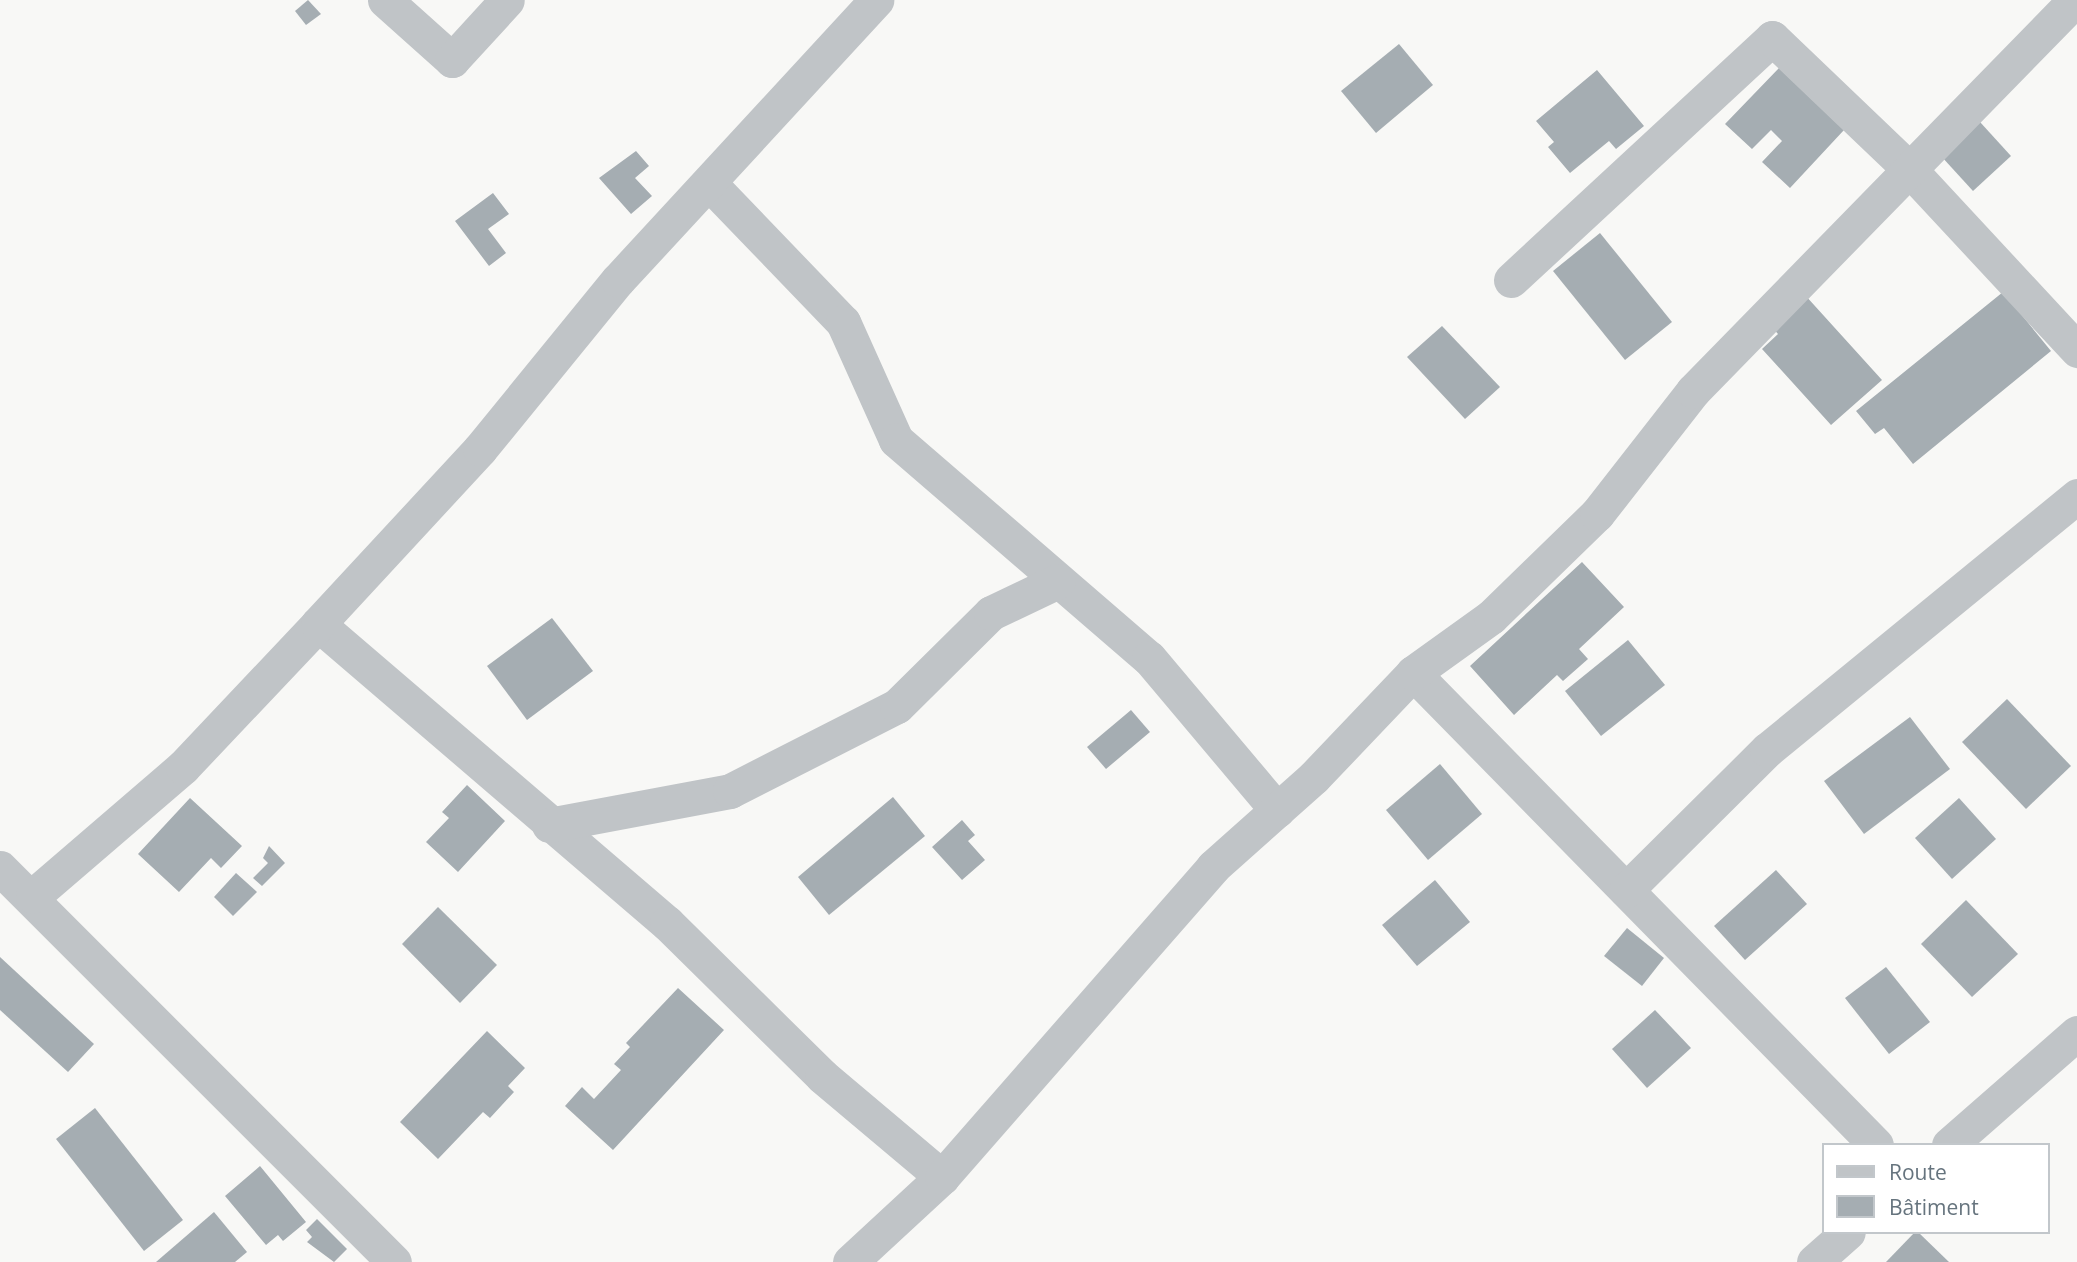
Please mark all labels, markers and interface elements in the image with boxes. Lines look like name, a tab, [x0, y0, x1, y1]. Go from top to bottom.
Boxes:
legend	[1822, 1143, 2049, 1234]
text: Route	[1889, 1158, 1947, 1186]
text: Bâtiment	[1889, 1193, 1979, 1221]

